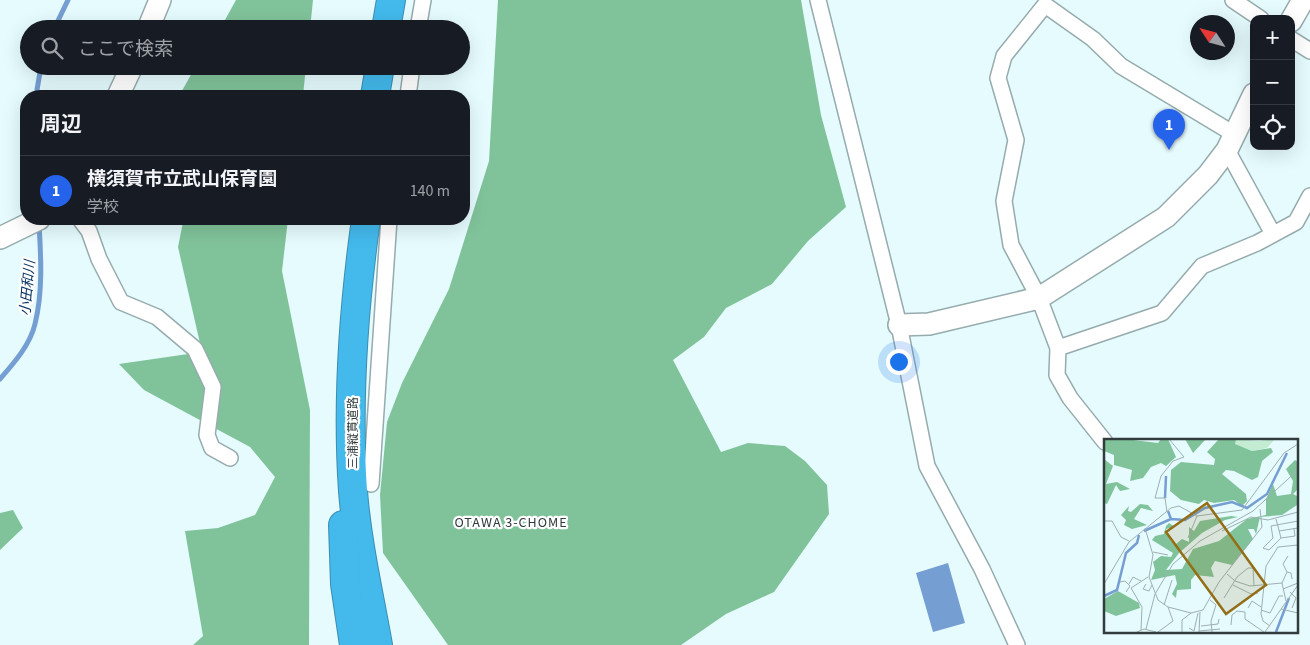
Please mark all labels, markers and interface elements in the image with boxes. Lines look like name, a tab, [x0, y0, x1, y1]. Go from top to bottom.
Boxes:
north arrow	[1190, 15, 1235, 60]
map controls	[1250, 15, 1295, 150]
button: +	[1250, 15, 1295, 60]
search box	[20, 20, 470, 75]
icon: search	[38, 34, 66, 62]
text: ここで検索	[78, 36, 173, 63]
button: −	[1250, 60, 1295, 105]
button: locate	[1250, 105, 1295, 150]
text: 周辺	[40, 109, 82, 139]
pin: 1	[1153, 109, 1185, 150]
text: 横須賀市立武山保育園	[87, 166, 277, 193]
text: 1	[52, 180, 60, 202]
text: 140 m	[410, 180, 450, 202]
text: 学校	[87, 196, 119, 218]
water label: 小田和川	[16, 257, 41, 317]
your location	[886, 349, 912, 375]
street label: 三浦縦貫道路	[345, 397, 362, 469]
inset map	[1104, 439, 1298, 632]
district label: OTAWA 3-CHOME	[454, 513, 568, 533]

